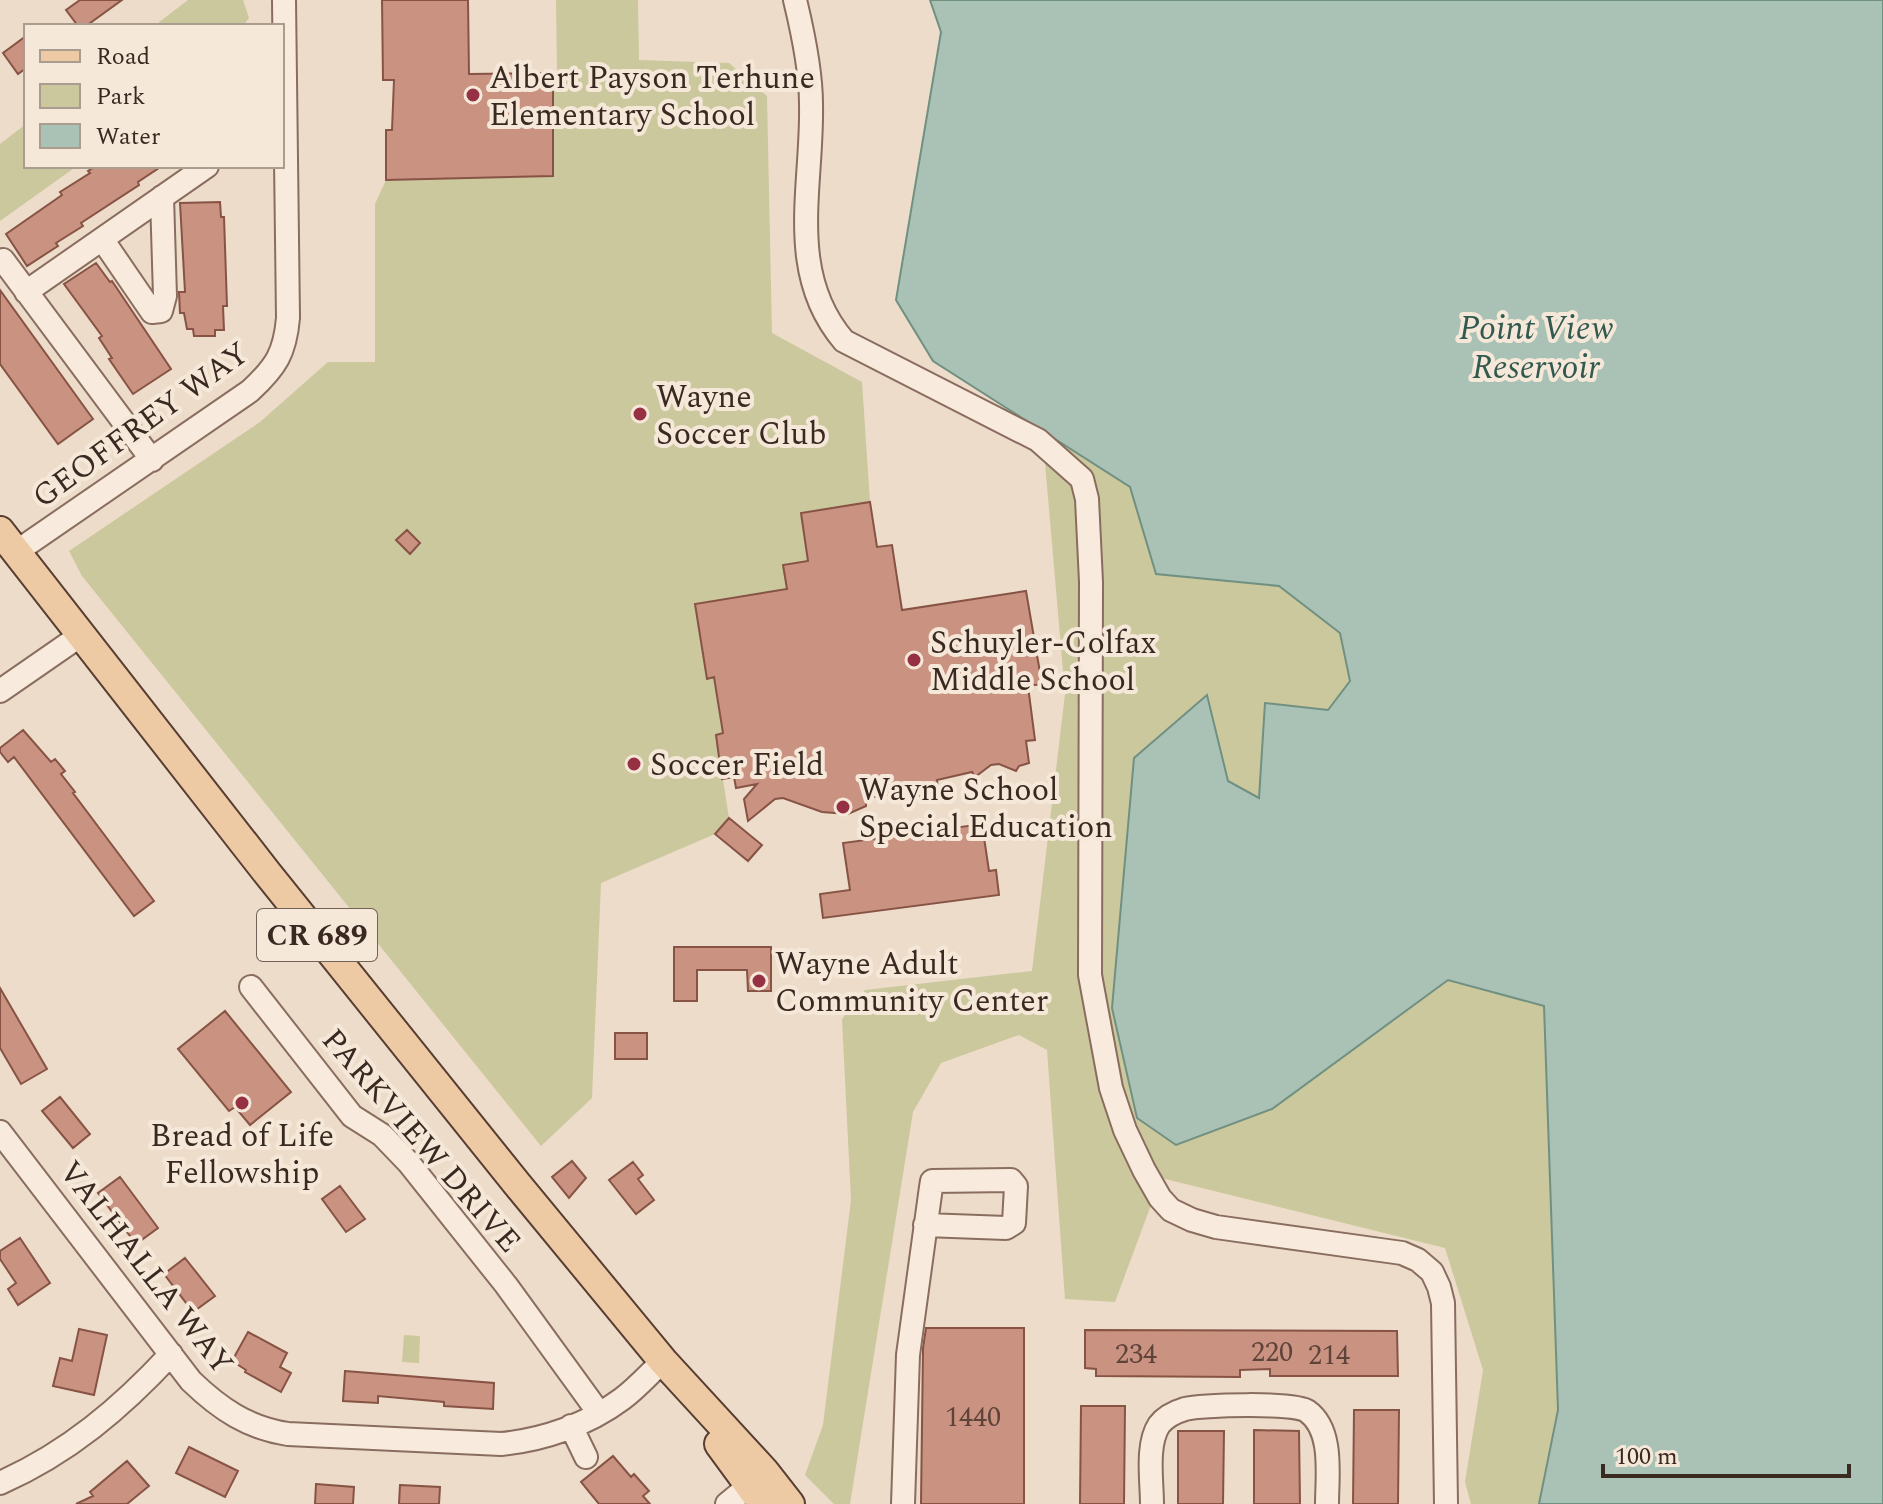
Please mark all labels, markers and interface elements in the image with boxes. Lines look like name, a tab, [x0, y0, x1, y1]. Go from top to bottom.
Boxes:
legend	[24, 24, 284, 168]
text: Road	[96, 39, 150, 75]
place label: Albert Payson Terhune Elementary School	[489, 54, 815, 140]
text: Park	[96, 79, 146, 115]
marker: Albert Payson Terhune Elementary School	[464, 86, 482, 104]
text: Water	[96, 119, 160, 155]
water label: Point View Reservoir	[1459, 303, 1614, 394]
street label: GEOFFREY WAY	[22, 330, 260, 521]
place label: Wayne Soccer Club	[656, 373, 826, 459]
marker: Wayne Soccer Club	[631, 405, 649, 423]
place label: Schuyler-Colfax Middle School	[930, 619, 1157, 705]
marker: Schuyler-Colfax Middle School	[905, 651, 923, 669]
place label: Soccer Field	[650, 741, 824, 790]
marker: Soccer Field	[625, 755, 643, 773]
place label: Wayne School Special Education	[859, 766, 1113, 852]
marker: Wayne School Special Education	[834, 798, 852, 816]
road number: CR 689	[257, 909, 377, 961]
place label: Wayne Adult Community Center	[775, 940, 1049, 1026]
marker: Wayne Adult Community Center	[750, 972, 768, 990]
street label: PARKVIEW DRIVE	[309, 1018, 533, 1264]
marker: Bread of Life Fellowship	[233, 1094, 251, 1112]
place label: Bread of Life Fellowship	[150, 1112, 334, 1198]
street label: VALHALLA WAY	[46, 1150, 245, 1386]
house number: 220	[1251, 1331, 1293, 1374]
house number: 234	[1115, 1333, 1157, 1376]
house number: 214	[1308, 1334, 1350, 1377]
house number: 1440	[945, 1396, 1001, 1439]
scale bar	[1603, 1428, 1849, 1478]
text: 100 m	[1615, 1439, 1678, 1475]

